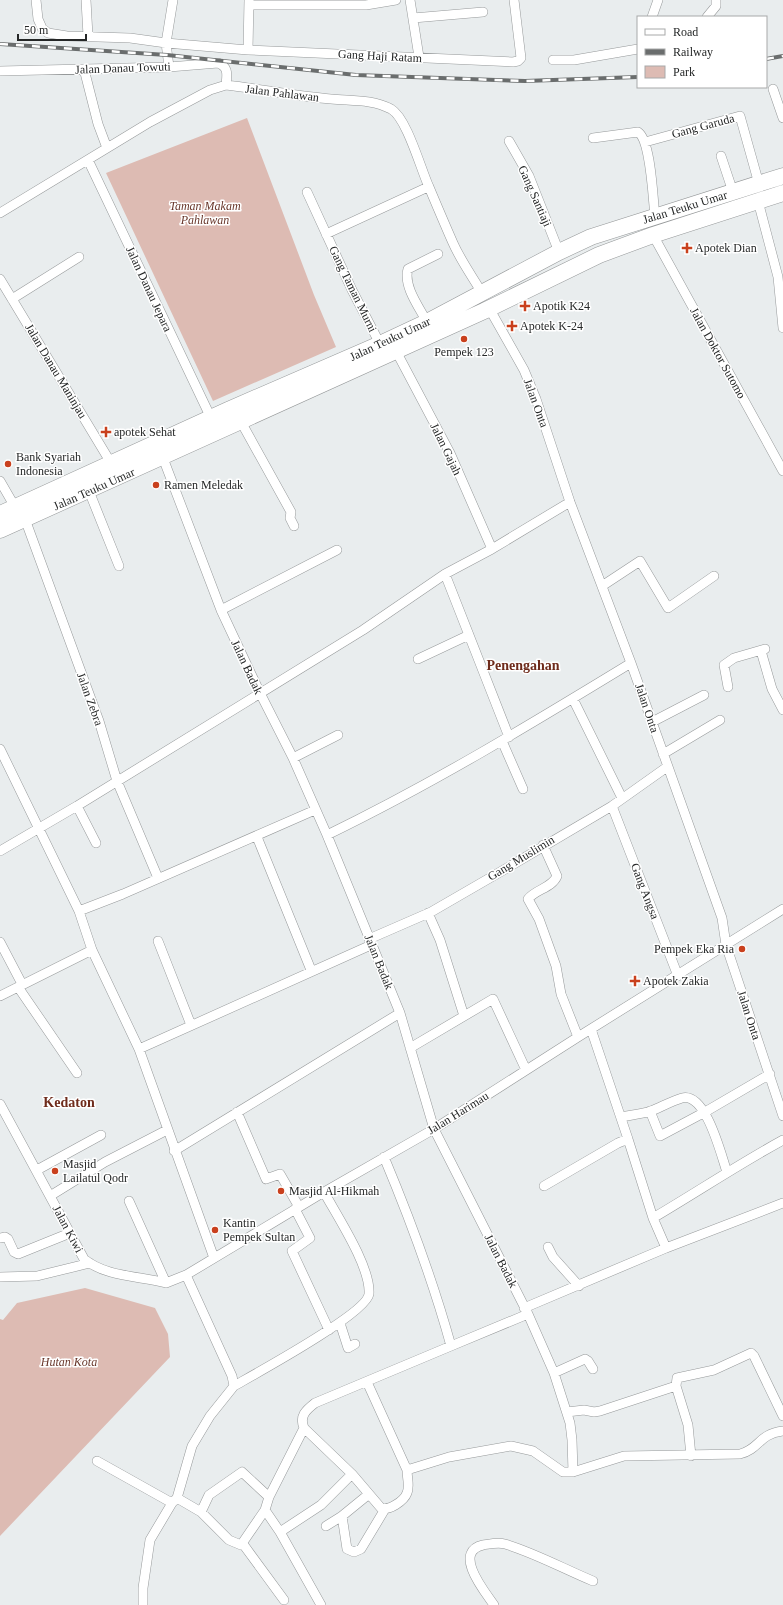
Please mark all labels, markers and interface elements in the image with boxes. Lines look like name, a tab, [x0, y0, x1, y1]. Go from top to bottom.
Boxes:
scale bar	[18, 16, 86, 42]
legend	[637, 16, 767, 88]
text: 50 m	[24, 23, 49, 37]
text: Road	[673, 25, 698, 39]
text: Railway	[673, 45, 713, 59]
street label: Gang Haji Ratam	[338, 47, 423, 65]
street label: Jalan Danau Towuti	[75, 59, 172, 77]
text: Park	[673, 65, 695, 79]
street label: Jalan Pahlawan	[244, 82, 320, 104]
street label: Gang Garuda	[670, 111, 737, 141]
street label: Gang Santiaji	[515, 163, 555, 229]
street label: Jalan Teuku Umar	[641, 188, 729, 226]
park label: Taman Makam Pahlawan	[169, 199, 241, 227]
place label: Apotek Dian	[695, 241, 757, 255]
marker: Apotek Dian	[682, 243, 692, 253]
street label: Jalan Danau Jepara	[123, 244, 175, 335]
street label: Gang Taman Murni	[326, 244, 380, 335]
place label: Apotik K24	[533, 299, 590, 313]
marker: Apotik K24	[520, 301, 530, 311]
street label: Jalan Doktor Sutomo	[687, 305, 749, 401]
street label: Jalan Teuku Umar	[347, 314, 433, 364]
place label: Apotek K-24	[520, 319, 583, 333]
street label: Jalan Danau Maninjau	[22, 321, 90, 421]
marker: Apotek K-24	[507, 321, 517, 331]
marker: Pempek 123	[459, 334, 469, 344]
place label: Pempek 123	[434, 345, 494, 359]
street label: Jalan Onta	[521, 377, 552, 430]
street label: Jalan Gajah	[427, 421, 465, 477]
place label: apotek Sehat	[114, 425, 176, 439]
marker: apotek Sehat	[101, 427, 111, 437]
place label: Bank Syariah Indonesia	[16, 450, 81, 478]
marker: Bank Syariah Indonesia	[3, 459, 13, 469]
street label: Jalan Teuku Umar	[51, 465, 137, 513]
place label: Ramen Meledak	[164, 478, 243, 492]
marker: Ramen Meledak	[151, 480, 161, 490]
street label: Jalan Badak	[228, 638, 266, 696]
district label: Penengahan	[486, 658, 560, 673]
street label: Jalan Zebra	[74, 670, 106, 728]
street label: Jalan Onta	[632, 682, 662, 735]
street label: Gang Muslimin	[485, 833, 557, 883]
street label: Gang Angsa	[628, 861, 662, 922]
street label: Jalan Badak	[362, 932, 396, 992]
place label: Pempek Eka Ria	[654, 942, 735, 956]
marker: Pempek Eka Ria	[737, 944, 747, 954]
place label: Apotek Zakia	[643, 974, 709, 988]
marker: Apotek Zakia	[630, 976, 640, 986]
street label: Jalan Onta	[734, 989, 764, 1042]
street label: Jalan Harimau	[425, 1089, 491, 1137]
district label: Kedaton	[43, 1095, 95, 1110]
place label: Masjid Lailatul Qodr	[63, 1157, 128, 1185]
marker: Masjid Lailatul Qodr	[50, 1166, 60, 1176]
place label: Masjid Al-Hikmah	[289, 1184, 379, 1198]
marker: Masjid Al-Hikmah	[276, 1186, 286, 1196]
street label: Jalan Kiwi	[50, 1203, 87, 1256]
place label: Kantin Pempek Sultan	[223, 1216, 295, 1244]
marker: Kantin Pempek Sultan	[210, 1225, 220, 1235]
street label: Jalan Badak	[482, 1232, 520, 1290]
park label: Hutan Kota	[40, 1355, 97, 1369]

